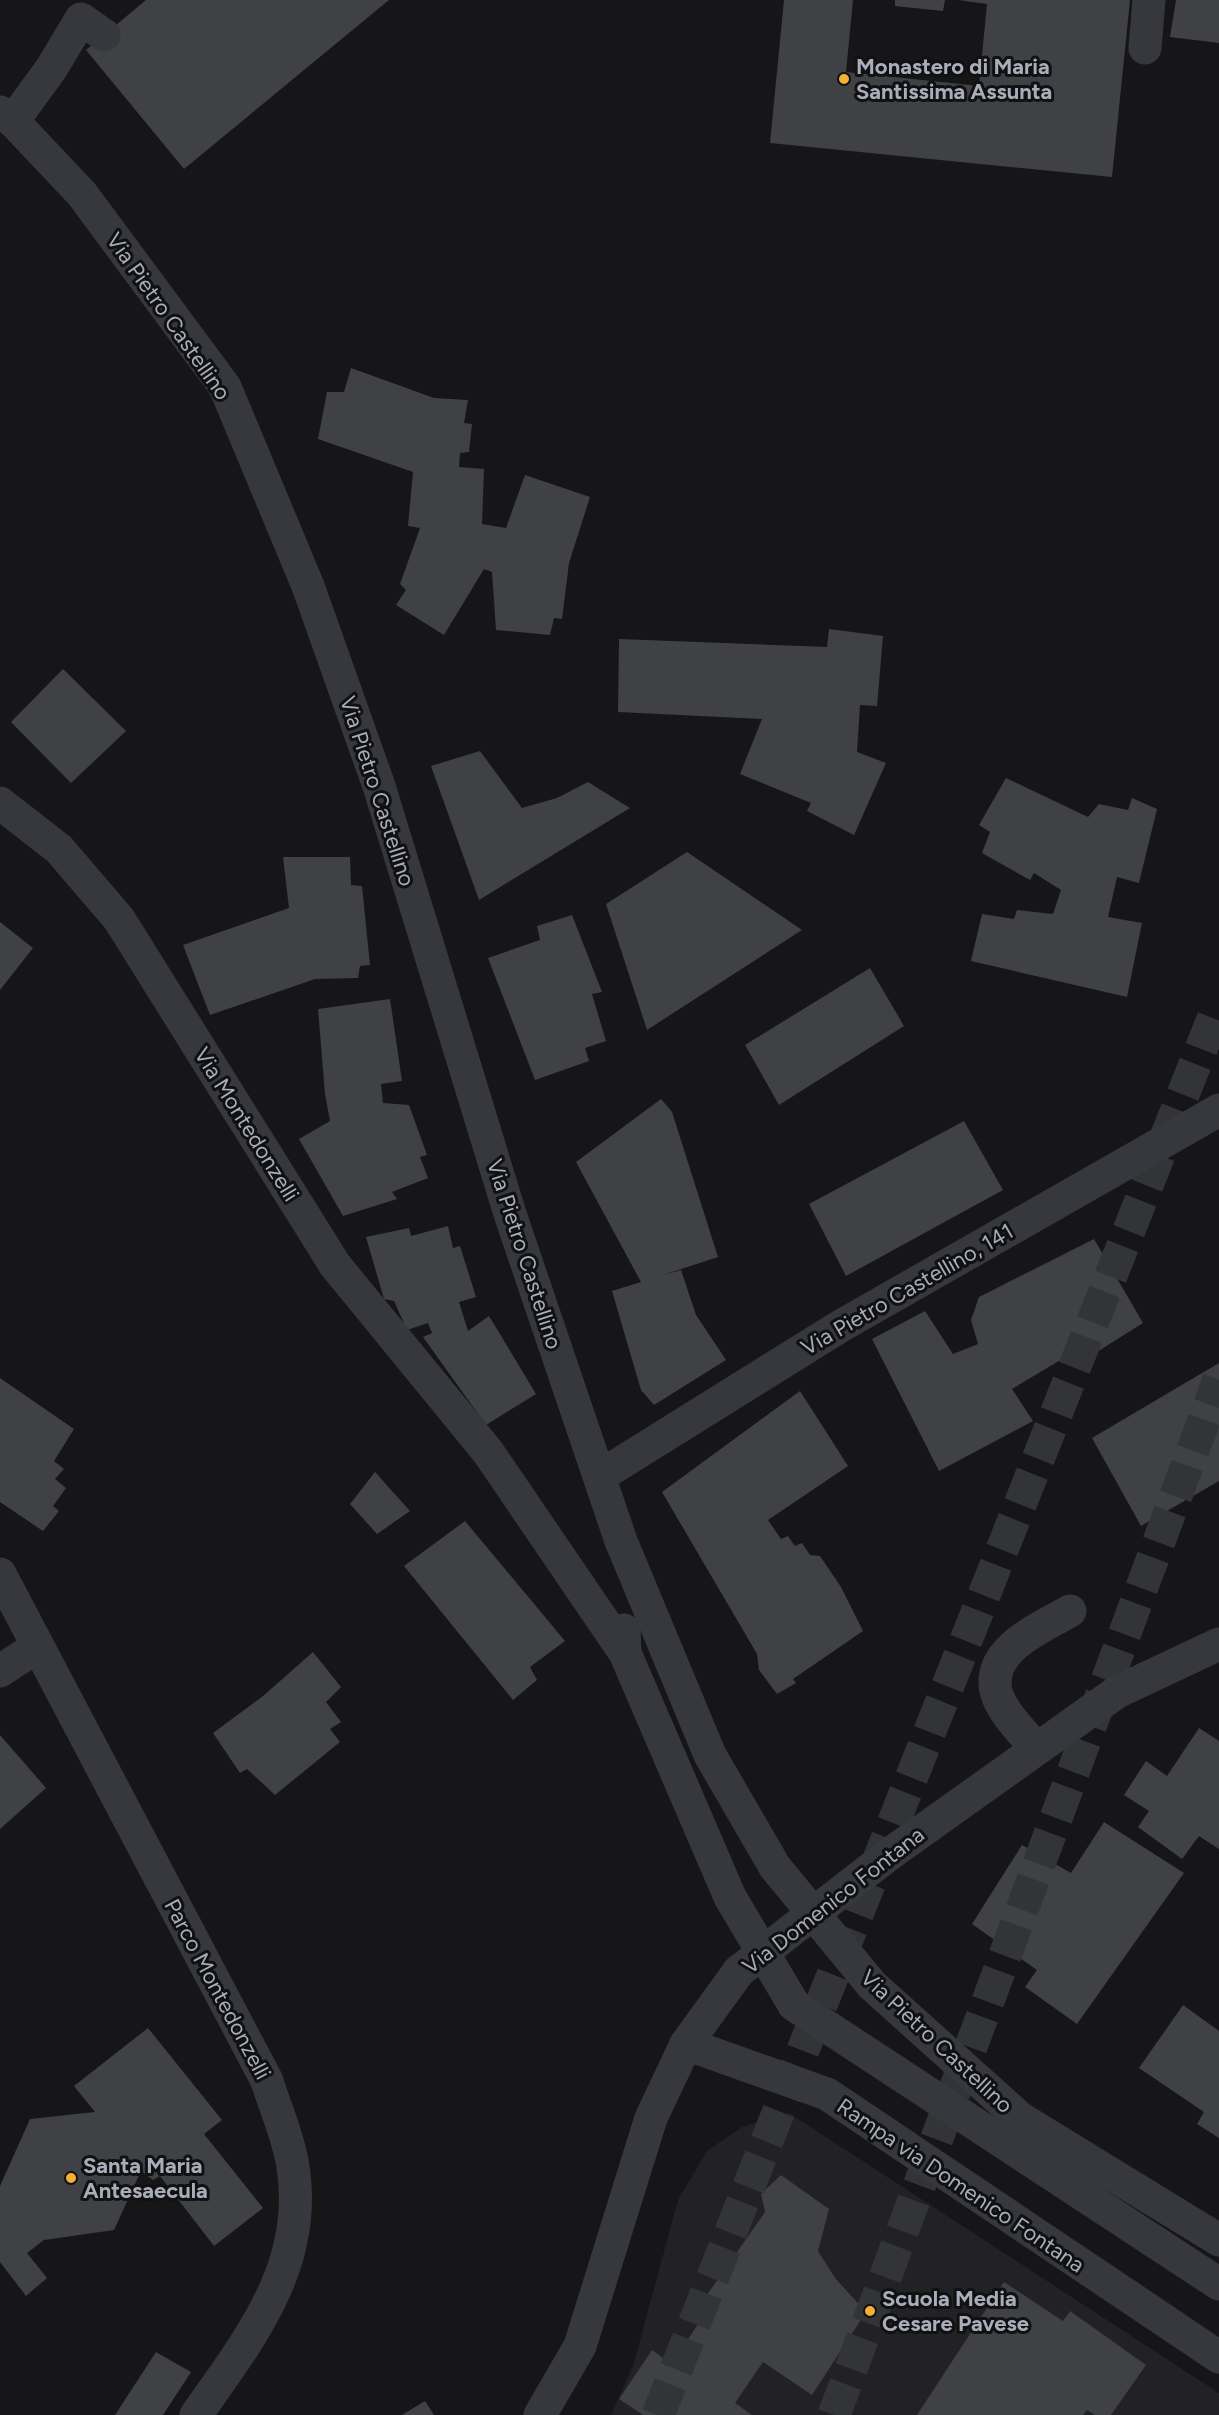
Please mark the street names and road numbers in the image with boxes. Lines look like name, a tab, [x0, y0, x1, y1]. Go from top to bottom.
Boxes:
street label: Via Pietro Castellino	[101, 227, 237, 405]
street label: Via Pietro Castellino	[334, 693, 421, 890]
street label: Via Montedonzelli	[188, 1042, 305, 1206]
street label: Via Pietro Castellino	[481, 1156, 568, 1353]
street label: Via Pietro Castellino, 141	[796, 1218, 1018, 1361]
street label: Via Domenico Fontana	[737, 1821, 929, 1980]
street label: Parco Montedonzelli	[159, 1894, 277, 2084]
street label: Via Pietro Castellino	[855, 1964, 1018, 2119]
street label: Rampa via Domenico Fontana	[832, 2092, 1090, 2278]

